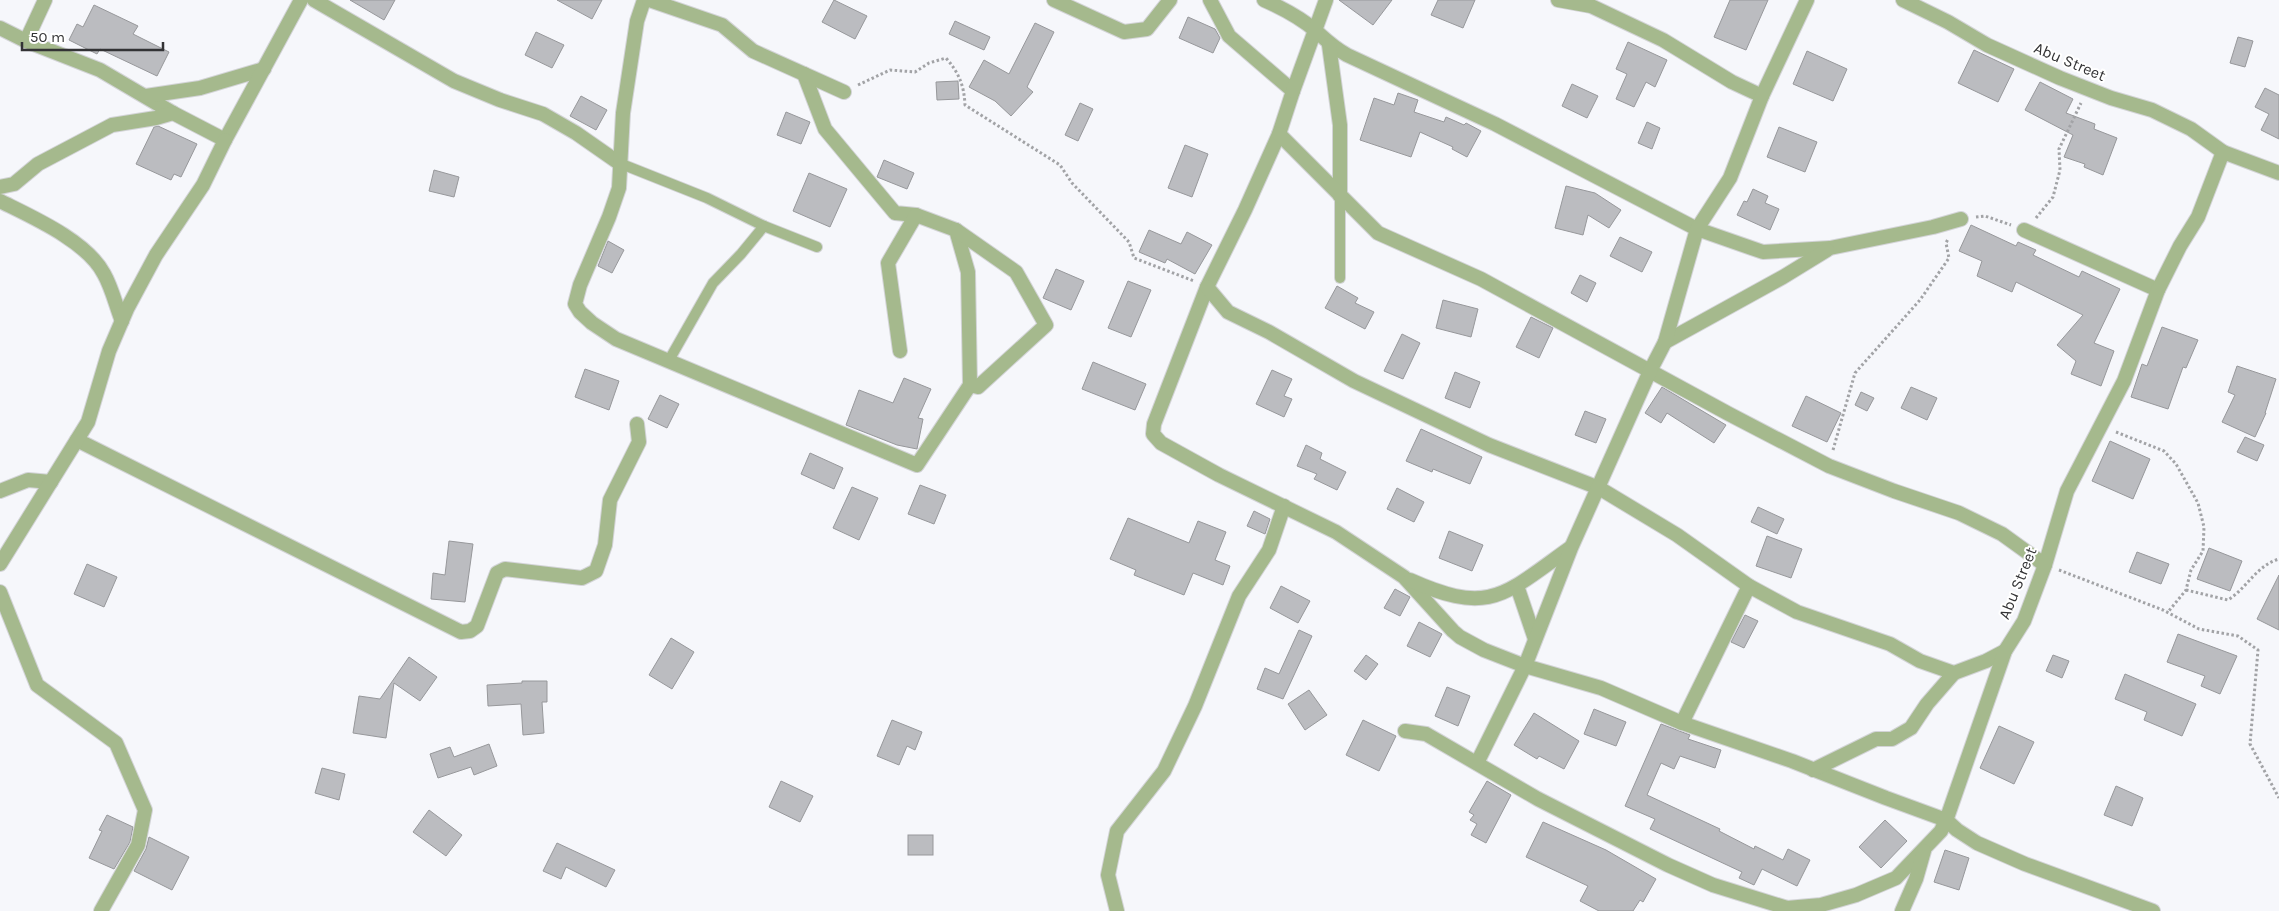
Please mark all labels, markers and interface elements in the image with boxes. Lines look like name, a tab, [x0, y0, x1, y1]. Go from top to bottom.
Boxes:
scale bar	[22, 20, 164, 52]
text: 50 m	[30, 28, 65, 46]
street label: Abu Street	[2031, 38, 2109, 85]
street label: Abu Street	[1994, 544, 2041, 622]

